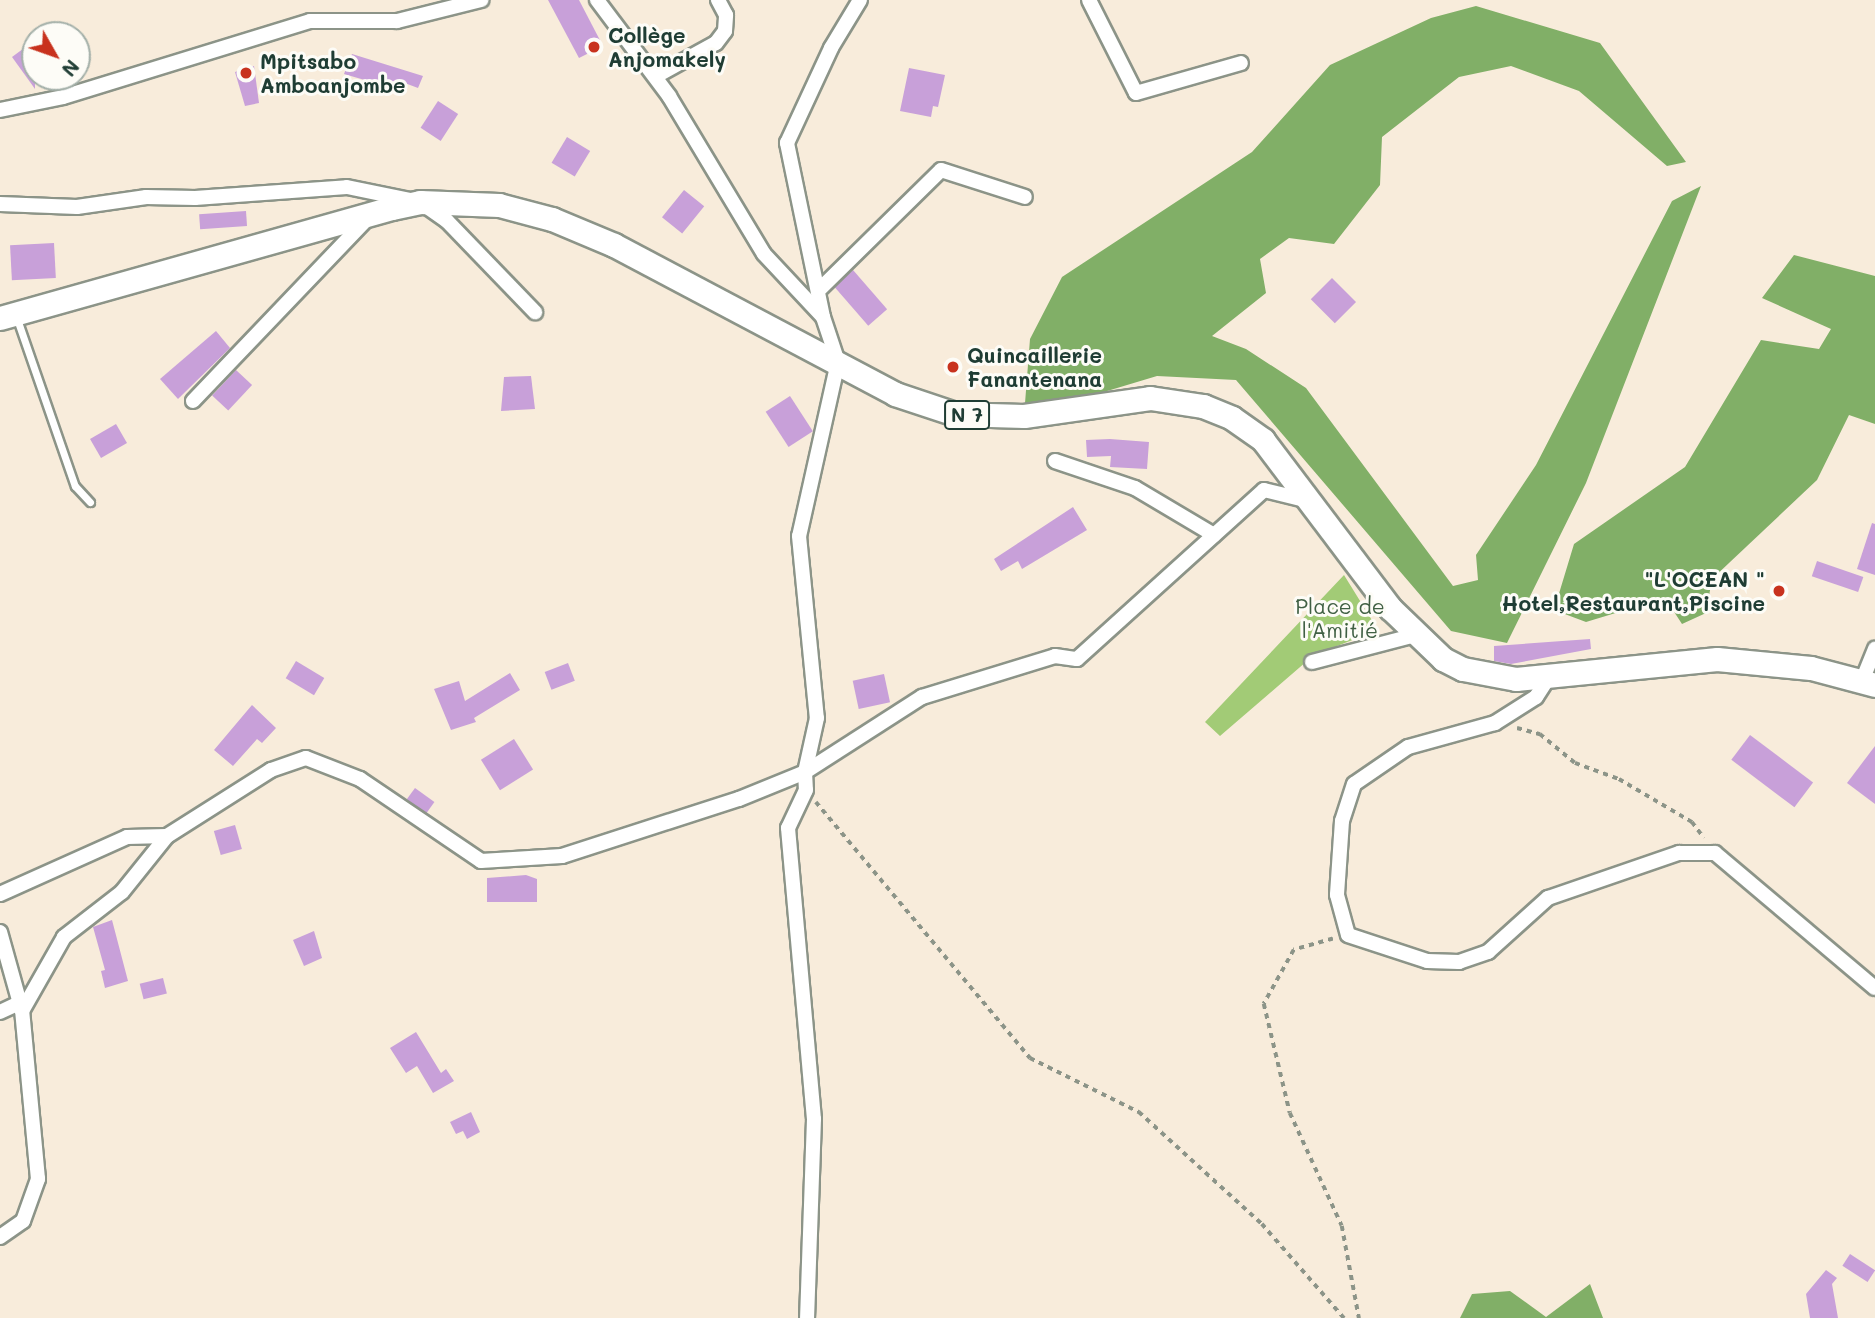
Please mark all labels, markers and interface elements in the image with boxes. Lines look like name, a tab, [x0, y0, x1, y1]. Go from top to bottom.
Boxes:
north arrow	[21, 21, 91, 91]
place label: Collège Anjomakely	[608, 22, 726, 72]
marker: Collège Anjomakely	[586, 39, 602, 55]
place label: Mpitsabo Amboanjombe	[260, 48, 406, 98]
text: N	[57, 55, 85, 82]
marker: Mpitsabo Amboanjombe	[238, 65, 254, 81]
place label: Quincaillerie Fanantenana	[967, 342, 1102, 392]
marker: Quincaillerie Fanantenana	[945, 359, 961, 375]
road number: N 7	[942, 400, 992, 430]
place label: "L'OCEAN " Hotel,Restaurant,Piscine	[1502, 566, 1765, 616]
marker: "L'OCEAN " Hotel,Restaurant,Piscine	[1771, 583, 1787, 599]
park label: Place de l'Amitié	[1295, 593, 1385, 643]

